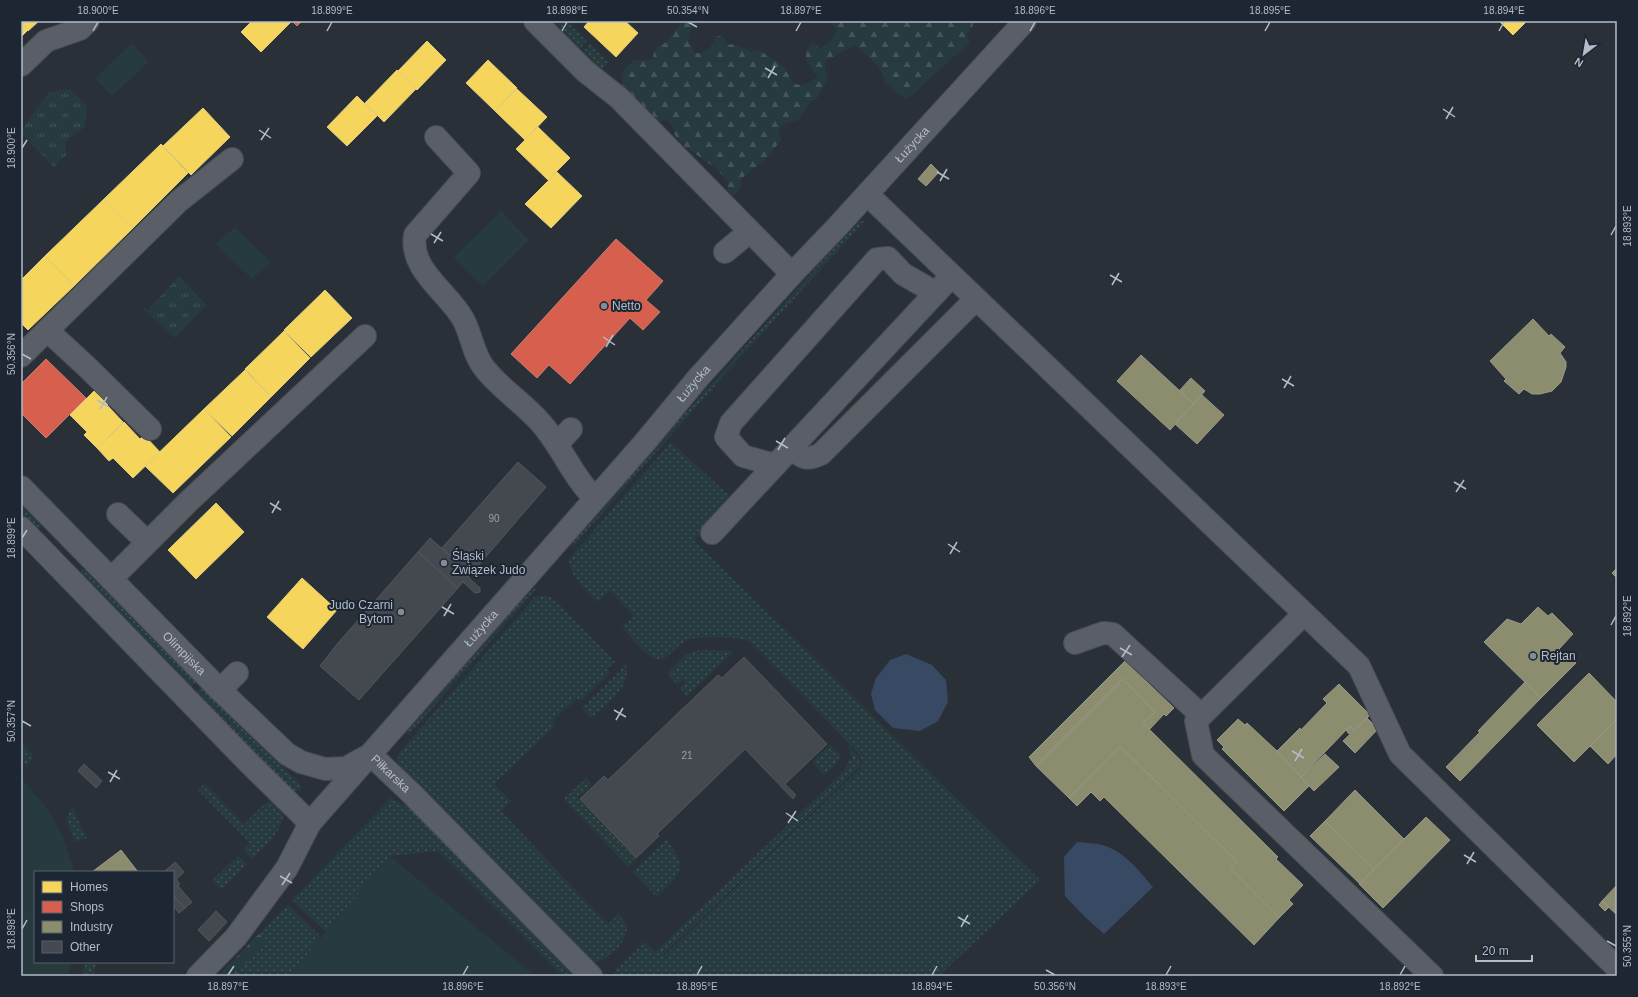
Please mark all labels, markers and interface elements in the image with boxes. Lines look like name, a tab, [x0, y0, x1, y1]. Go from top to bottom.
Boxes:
text: 18.900°E	[77, 5, 119, 16]
text: 18.899°E	[311, 5, 353, 16]
text: 18.898°E	[546, 5, 588, 16]
text: 50.354°N	[667, 5, 709, 16]
text: 18.897°E	[780, 5, 822, 16]
text: 18.896°E	[1014, 5, 1056, 16]
text: 18.895°E	[1249, 5, 1291, 16]
text: 18.894°E	[1483, 5, 1525, 16]
north arrow	[1564, 34, 1604, 74]
text: N	[1572, 55, 1585, 70]
street label: Łużycka	[892, 123, 932, 166]
text: 18.900°E	[6, 127, 17, 169]
text: 18.893°E	[1622, 205, 1633, 247]
place label: Netto	[612, 299, 641, 313]
marker: Netto	[599, 301, 609, 311]
text: 50.356°N	[6, 333, 17, 375]
street label: Łużycka	[674, 362, 713, 405]
house number: 90	[488, 513, 500, 524]
text: 18.899°E	[6, 517, 17, 559]
place label: Śląski Związek Judo	[452, 548, 526, 577]
marker: Śląski Związek Judo	[439, 558, 449, 568]
text: 18.892°E	[1622, 595, 1633, 637]
place label: Judo Czarni Bytom	[329, 598, 393, 626]
marker: Judo Czarni Bytom	[396, 607, 406, 617]
street label: Łużycka	[461, 607, 501, 650]
street label: Olimpijska	[160, 629, 209, 678]
place label: Rejtan	[1541, 649, 1576, 663]
marker: Rejtan	[1528, 651, 1538, 661]
text: 50.357°N	[6, 700, 17, 742]
house number: 21	[681, 750, 693, 761]
street label: Piłkarska	[368, 752, 413, 796]
legend	[34, 871, 174, 963]
text: Homes	[70, 880, 108, 894]
text: Shops	[70, 900, 104, 914]
text: 18.898°E	[6, 908, 17, 950]
text: Industry	[70, 920, 113, 934]
text: 50.355°N	[1622, 925, 1633, 967]
scale bar	[1476, 937, 1532, 963]
text: Other	[70, 940, 100, 954]
text: 20 m	[1482, 944, 1509, 958]
text: 18.897°E	[207, 981, 249, 992]
text: 18.896°E	[442, 981, 484, 992]
text: 18.895°E	[676, 981, 718, 992]
text: 18.894°E	[911, 981, 953, 992]
text: 50.356°N	[1034, 981, 1076, 992]
text: 18.893°E	[1145, 981, 1187, 992]
text: 18.892°E	[1379, 981, 1421, 992]

